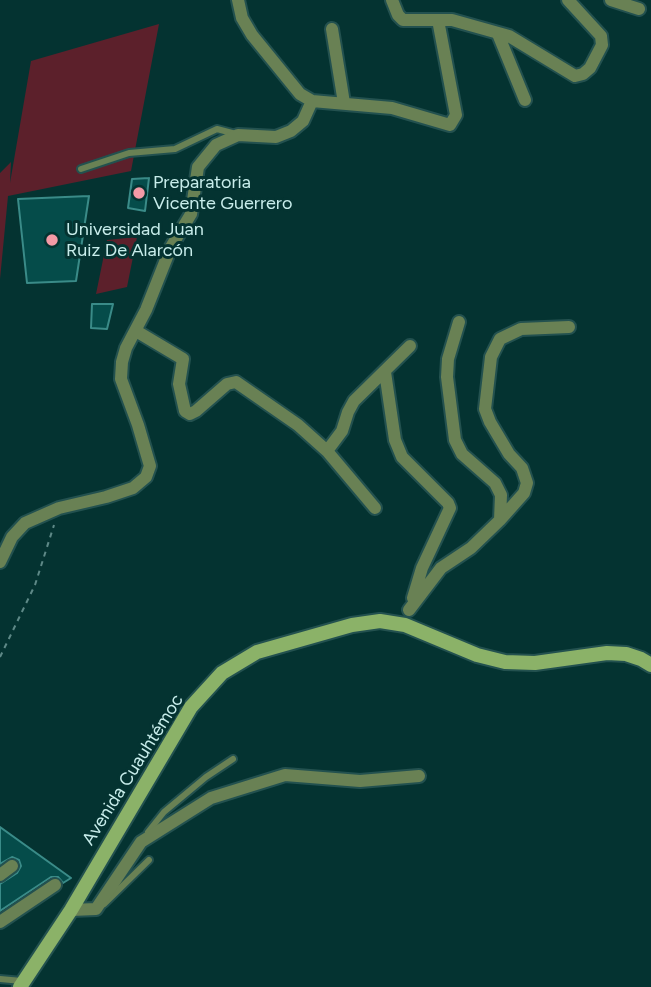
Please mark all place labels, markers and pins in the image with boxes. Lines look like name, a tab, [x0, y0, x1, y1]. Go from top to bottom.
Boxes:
place label: Preparatoria Vicente Guerrero	[153, 172, 292, 214]
marker: Preparatoria Vicente Guerrero	[131, 185, 147, 201]
place label: Universidad Juan Ruiz De Alarcón	[66, 219, 204, 262]
marker: Universidad Juan Ruiz De Alarcón	[44, 232, 60, 248]

